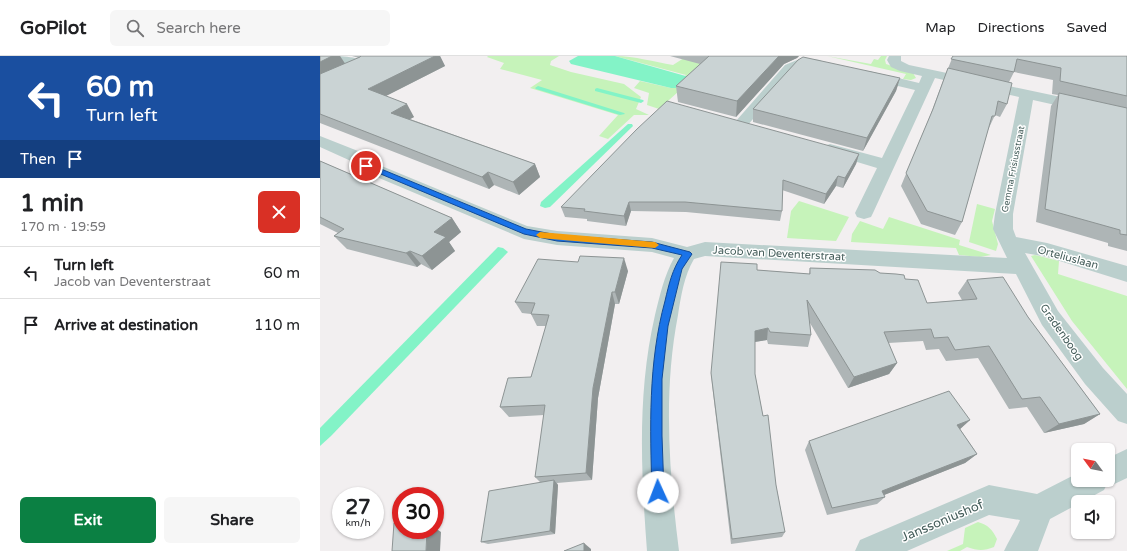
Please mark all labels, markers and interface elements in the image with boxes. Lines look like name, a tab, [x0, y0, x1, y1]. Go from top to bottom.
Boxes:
search box	[110, 10, 390, 46]
text: GoPilot	[20, 17, 86, 39]
icon: search	[124, 17, 146, 39]
text: Search here	[156, 19, 241, 37]
text: Map	[925, 19, 956, 36]
text: Directions	[978, 19, 1045, 36]
text: Saved	[1067, 19, 1107, 36]
text: 60 m	[86, 70, 154, 104]
icon: left	[20, 72, 72, 124]
text: Turn left	[86, 104, 158, 126]
street label: Gemma Frisiusstraat	[1000, 124, 1027, 213]
icon: arrive	[64, 148, 86, 170]
pin	[349, 149, 383, 183]
text: Then	[20, 150, 56, 168]
icon: arrive	[355, 155, 377, 177]
text: 1 min	[20, 189, 84, 218]
button: close	[258, 191, 300, 233]
text: 170 m · 19:59	[20, 219, 106, 235]
street label: Orteliuslaan	[1036, 243, 1100, 272]
street label: Jacob van Deventerstraat	[712, 244, 845, 263]
text: Turn left	[54, 256, 114, 274]
icon: left	[20, 262, 42, 284]
text: 60 m	[263, 264, 300, 282]
text: Jacob van Deventerstraat	[54, 274, 211, 290]
street label: Gradenboog	[1037, 302, 1086, 363]
icon: arrive	[20, 314, 42, 336]
text: Arrive at destination	[54, 316, 198, 334]
text: 110 m	[254, 316, 300, 334]
north arrow	[1071, 443, 1115, 487]
map controls	[1071, 443, 1115, 539]
position arrow	[637, 471, 679, 513]
speed limit sign: 30	[392, 487, 444, 539]
button: sound	[1071, 495, 1115, 539]
text: 27	[345, 496, 371, 520]
street label: Janssoniushof	[899, 496, 986, 545]
button: Exit	[20, 497, 156, 543]
button: Share	[164, 497, 300, 543]
text: km/h	[345, 517, 371, 529]

